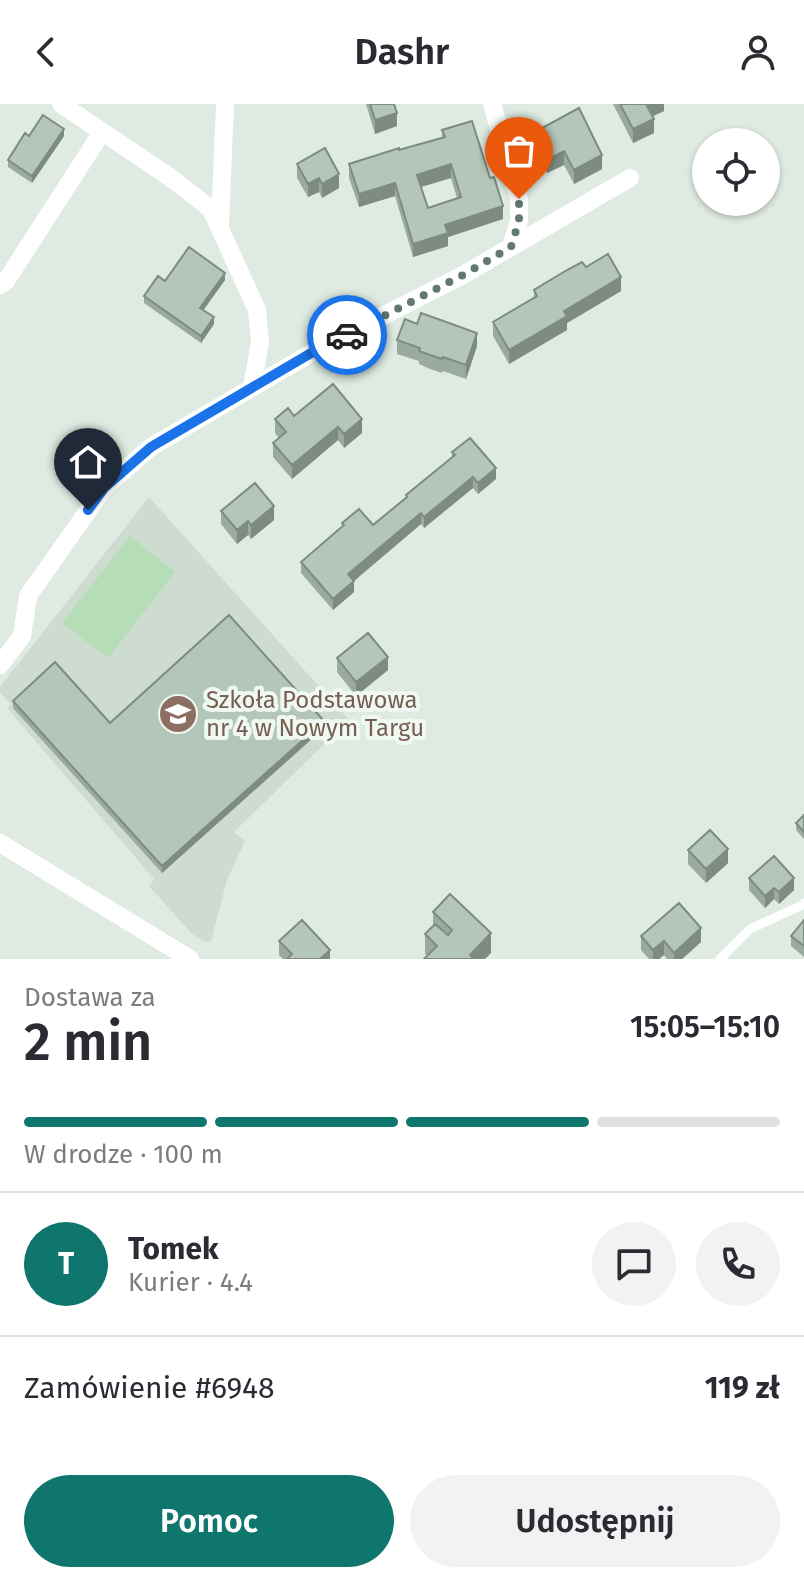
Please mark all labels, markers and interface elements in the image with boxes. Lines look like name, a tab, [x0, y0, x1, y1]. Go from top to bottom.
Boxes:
icon: back	[24, 30, 68, 74]
text: Dashr	[355, 30, 449, 74]
icon: person	[736, 30, 780, 74]
pin	[485, 117, 553, 199]
map controls	[692, 128, 780, 216]
button: locate	[692, 128, 780, 216]
icon: bag	[497, 129, 541, 173]
courier	[307, 295, 387, 375]
icon: car	[325, 313, 369, 357]
pin	[54, 428, 122, 510]
icon: home	[66, 440, 110, 484]
place label: Szkoła Podstawowa nr 4 w Nowym Targu	[206, 686, 424, 742]
school or university icon: Szkoła Podstawowa nr 4 w Nowym Targu	[157, 693, 199, 735]
text: Dostawa za	[24, 982, 156, 1013]
text: 15:05–15:10	[630, 1009, 780, 1045]
text: 2 min	[24, 1011, 152, 1074]
text: W drodze · 100 m	[24, 1139, 223, 1170]
button: chat	[592, 1222, 676, 1306]
button: phone	[696, 1222, 780, 1306]
text: Tomek	[128, 1231, 219, 1267]
text: T	[58, 1246, 74, 1282]
text: Kurier · 4.4	[128, 1267, 253, 1298]
text: Zamówienie #6948	[24, 1370, 274, 1406]
text: 119 zł	[705, 1370, 780, 1406]
button: Pomoc	[24, 1475, 394, 1567]
button: Udostępnij	[410, 1475, 780, 1567]

